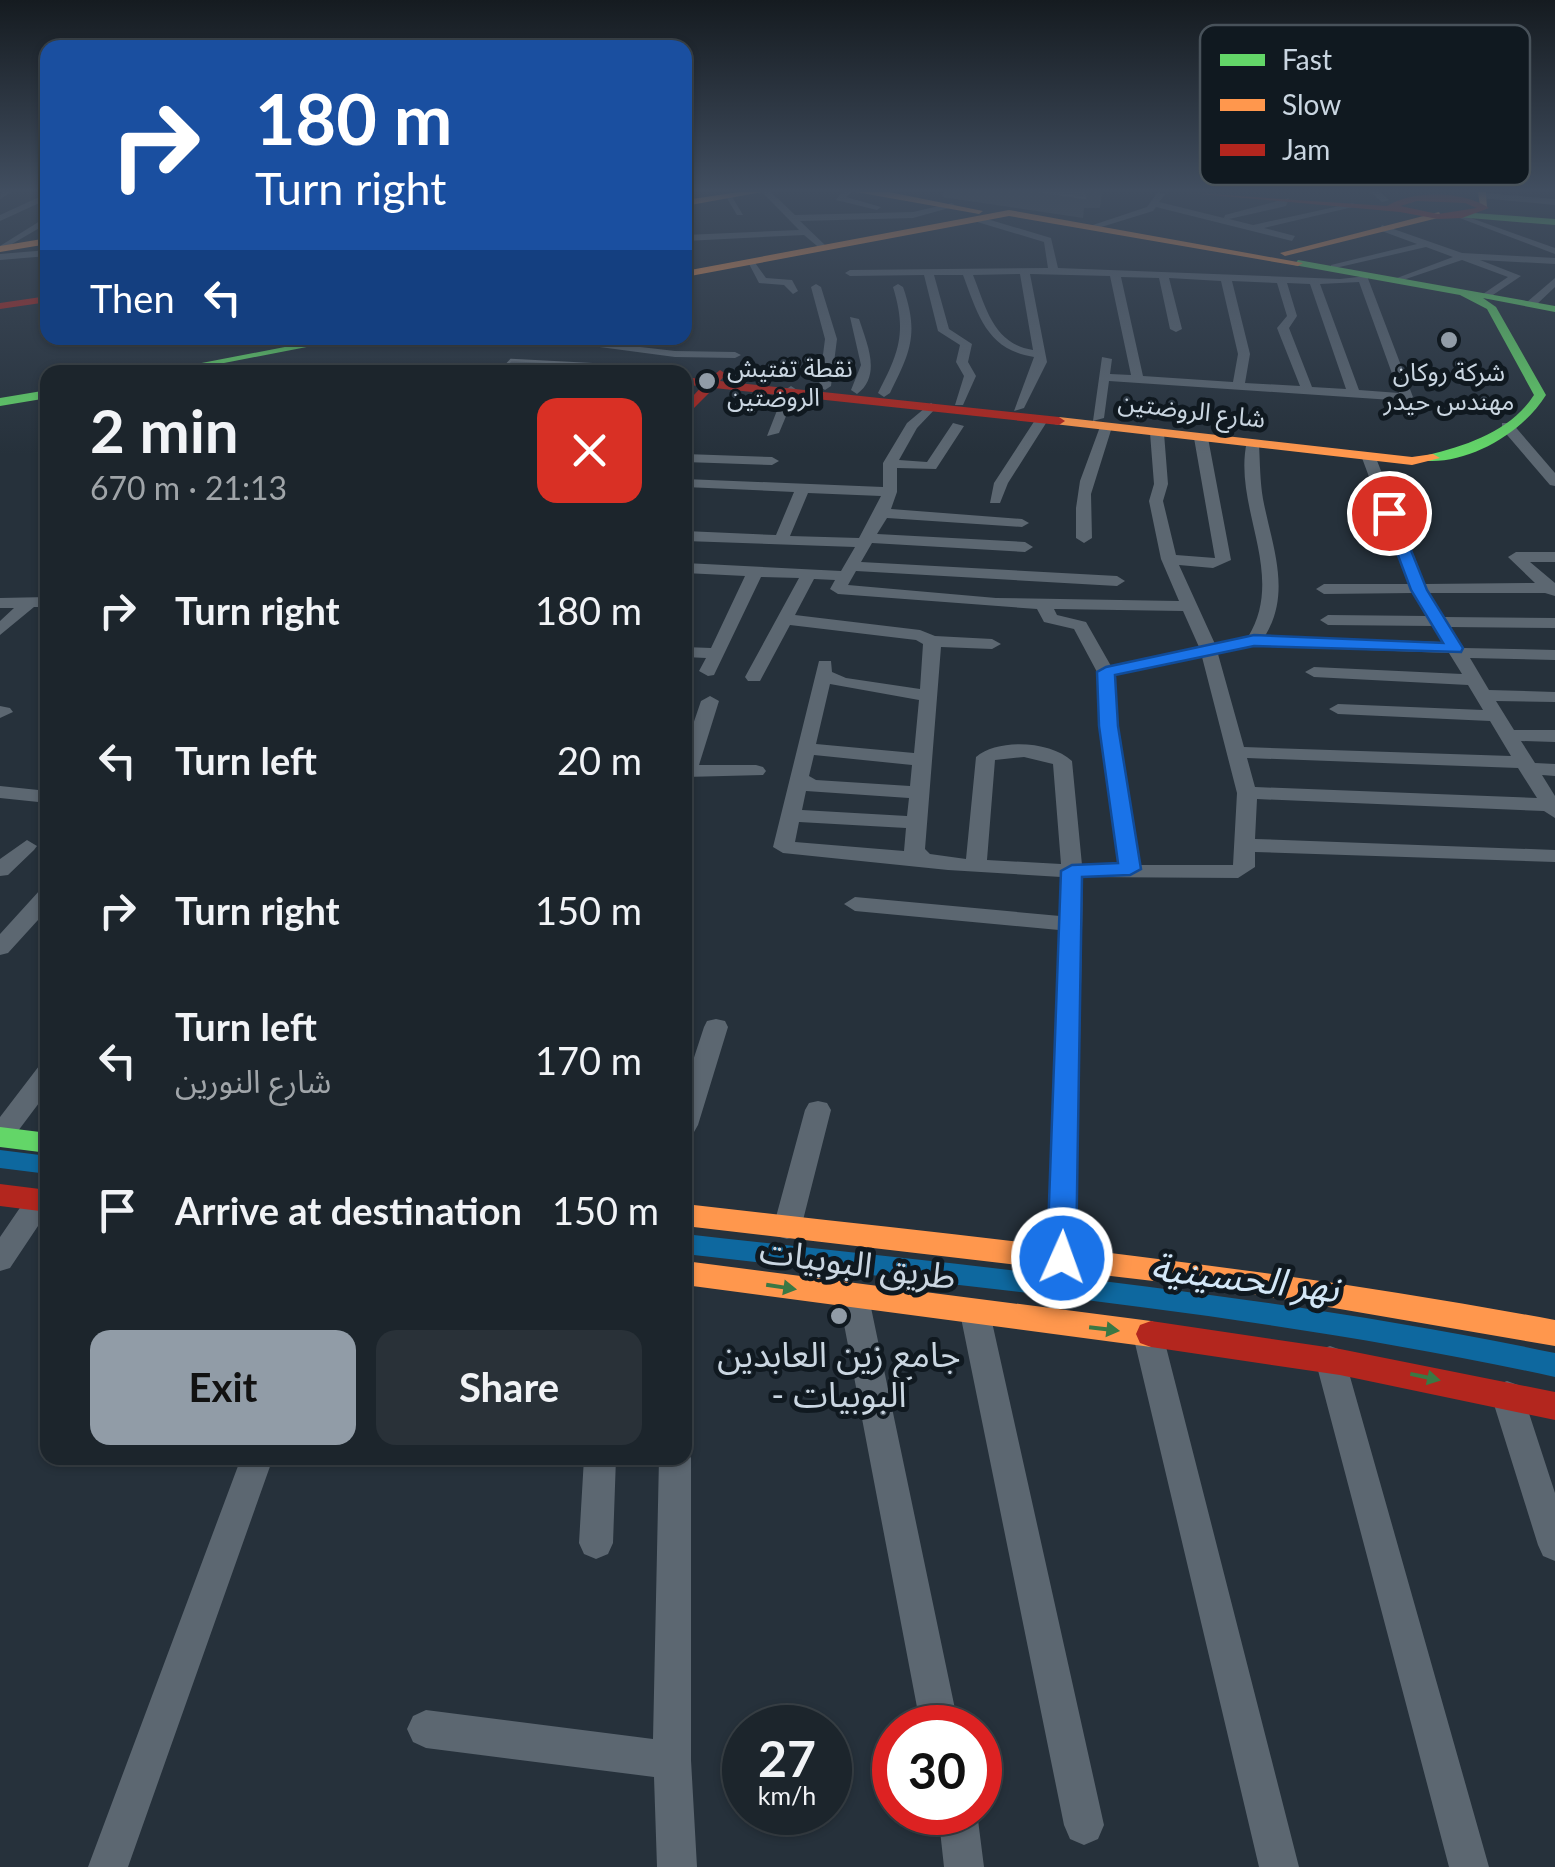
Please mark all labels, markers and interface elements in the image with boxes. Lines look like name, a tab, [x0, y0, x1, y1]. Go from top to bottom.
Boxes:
legend	[1200, 25, 1530, 185]
text: Fast	[1282, 42, 1332, 76]
text: 180 m	[255, 76, 452, 160]
icon: right	[90, 80, 220, 210]
text: Slow	[1282, 87, 1341, 121]
text: Jam	[1282, 132, 1330, 166]
text: Turn right	[255, 161, 446, 215]
icon: left	[195, 270, 250, 325]
text: Then	[90, 275, 175, 321]
marker: شركة روكان مهندس حيدر	[1438, 329, 1460, 351]
place label: نقطة تفتيش الروضتين	[727, 352, 853, 412]
place label: شركة روكان مهندس حيدر	[1383, 356, 1514, 416]
marker: نقطة تفتيش الروضتين	[696, 370, 718, 392]
street label: شارع الروضتين	[1116, 385, 1267, 438]
text: 2 min	[90, 394, 239, 466]
button: close	[537, 398, 642, 503]
text: 670 m · 21:13	[90, 468, 287, 507]
pin	[1347, 471, 1432, 556]
icon: arrive	[1362, 486, 1417, 541]
icon: right	[90, 583, 145, 638]
text: Turn right	[175, 587, 340, 633]
text: 180 m	[535, 587, 642, 633]
icon: left	[90, 733, 145, 788]
text: Turn left	[175, 737, 317, 783]
text: 20 m	[557, 737, 642, 783]
icon: right	[90, 883, 145, 938]
text: Turn right	[175, 887, 340, 933]
text: 150 m	[535, 887, 642, 933]
text: Turn left	[175, 1003, 317, 1049]
icon: left	[90, 1033, 145, 1088]
text: 170 m	[535, 1037, 642, 1083]
text: شارع النورين	[175, 1061, 331, 1100]
icon: arrive	[90, 1183, 145, 1238]
text: Arrive at destination	[175, 1187, 522, 1233]
text: 150 m	[552, 1187, 659, 1233]
position arrow	[1010, 1206, 1114, 1310]
street label: طريق البوبيات	[757, 1227, 959, 1299]
water label: نهر الحسينية	[1148, 1242, 1344, 1312]
one-way arrow	[766, 1280, 798, 1296]
marker: جامع زين العابدين - البوبيات	[828, 1305, 850, 1327]
one-way arrow	[1088, 1321, 1120, 1337]
button: Exit	[90, 1330, 356, 1445]
button: Share	[376, 1330, 642, 1445]
place label: جامع زين العابدين - البوبيات	[717, 1332, 961, 1415]
one-way arrow	[1410, 1369, 1441, 1385]
speed limit sign: 30	[872, 1705, 1002, 1835]
text: 27	[758, 1728, 816, 1788]
text: km/h	[758, 1780, 816, 1810]

